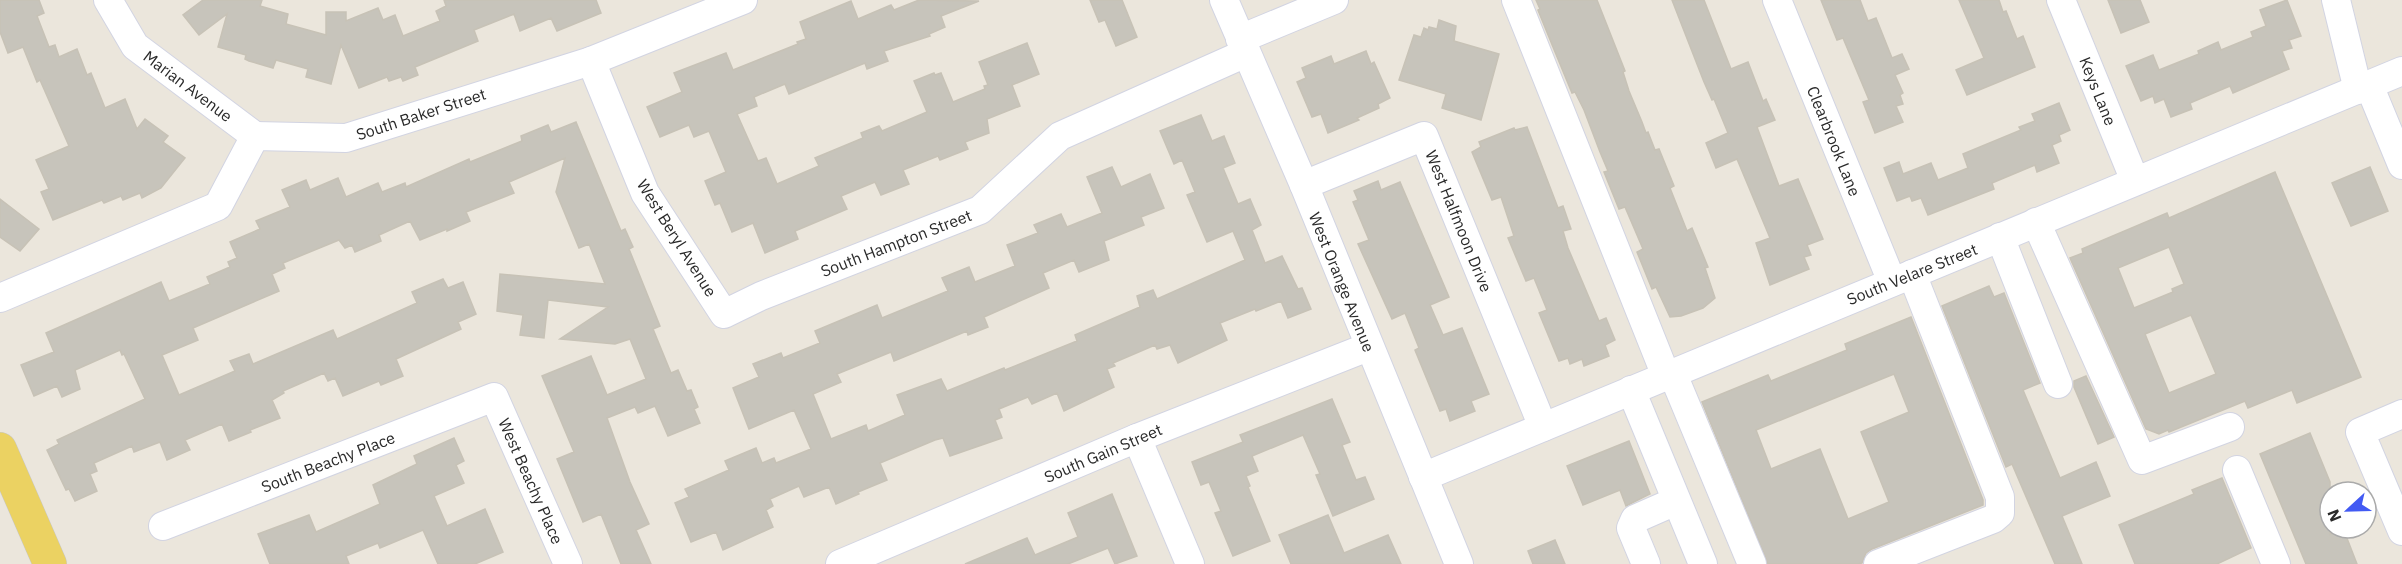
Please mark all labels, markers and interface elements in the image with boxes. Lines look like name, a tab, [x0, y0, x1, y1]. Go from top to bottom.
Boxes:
street label: Marian Avenue	[140, 46, 237, 126]
street label: Keys Lane	[2075, 54, 2121, 128]
street label: Clearbrook Lane	[1803, 83, 1865, 199]
street label: South Baker Street	[354, 84, 488, 144]
street label: West Halfmoon Drive	[1421, 147, 1497, 295]
street label: West Beryl Avenue	[633, 176, 721, 301]
street label: South Hampton Street	[818, 205, 974, 281]
street label: West Orange Avenue	[1305, 209, 1379, 355]
street label: South Velare Street	[1844, 239, 1980, 309]
street label: West Beachy Place	[494, 415, 568, 547]
street label: South Gain Street	[1041, 419, 1165, 487]
street label: South Beachy Place	[258, 427, 398, 497]
north arrow	[2318, 480, 2378, 540]
text: N	[2323, 506, 2346, 525]

